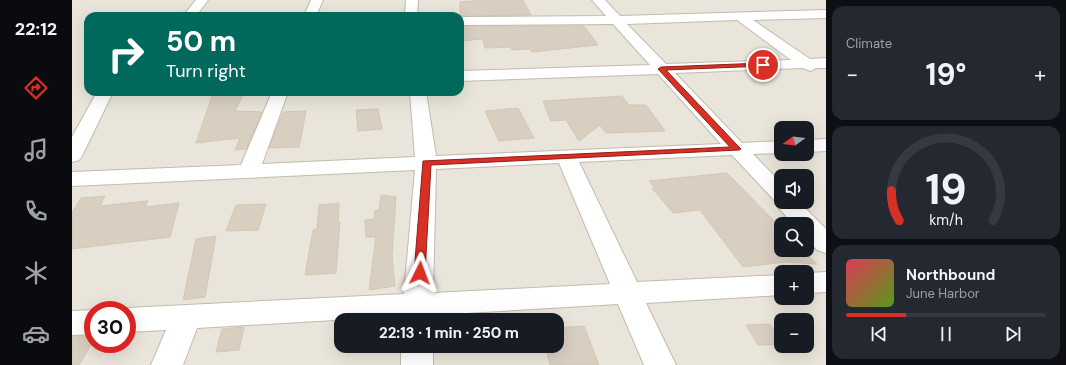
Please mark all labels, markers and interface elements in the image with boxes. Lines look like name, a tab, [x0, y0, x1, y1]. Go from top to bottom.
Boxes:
text: 22:12	[15, 17, 57, 41]
text: 50 m	[166, 23, 236, 60]
icon: right	[100, 28, 152, 80]
text: Climate	[846, 35, 892, 52]
pin	[746, 48, 780, 82]
icon: arrive	[752, 54, 774, 76]
text: 19°	[926, 55, 966, 94]
text: Turn right	[166, 59, 246, 83]
text: −	[846, 60, 858, 89]
text: +	[1034, 60, 1046, 89]
icon: directions	[22, 74, 50, 102]
north arrow	[774, 121, 814, 161]
map controls	[774, 121, 814, 353]
icon: music	[22, 136, 50, 164]
text: 19	[925, 162, 967, 216]
button: sound	[774, 169, 814, 209]
icon: phone	[22, 197, 50, 225]
text: km/h	[929, 210, 963, 228]
button: search	[774, 217, 814, 257]
position arrow	[399, 252, 441, 294]
icon: climate	[22, 259, 50, 287]
button: +	[774, 265, 814, 305]
text: Northbound	[906, 265, 995, 285]
text: June Harbor	[906, 285, 980, 302]
speed limit sign: 30	[84, 301, 136, 353]
button: −	[774, 313, 814, 353]
icon: car	[22, 320, 50, 348]
text: 22:13 · 1 min · 250 m	[379, 323, 519, 343]
icon: previous	[868, 323, 890, 345]
icon: pause	[935, 323, 957, 345]
icon: next	[1002, 323, 1024, 345]

